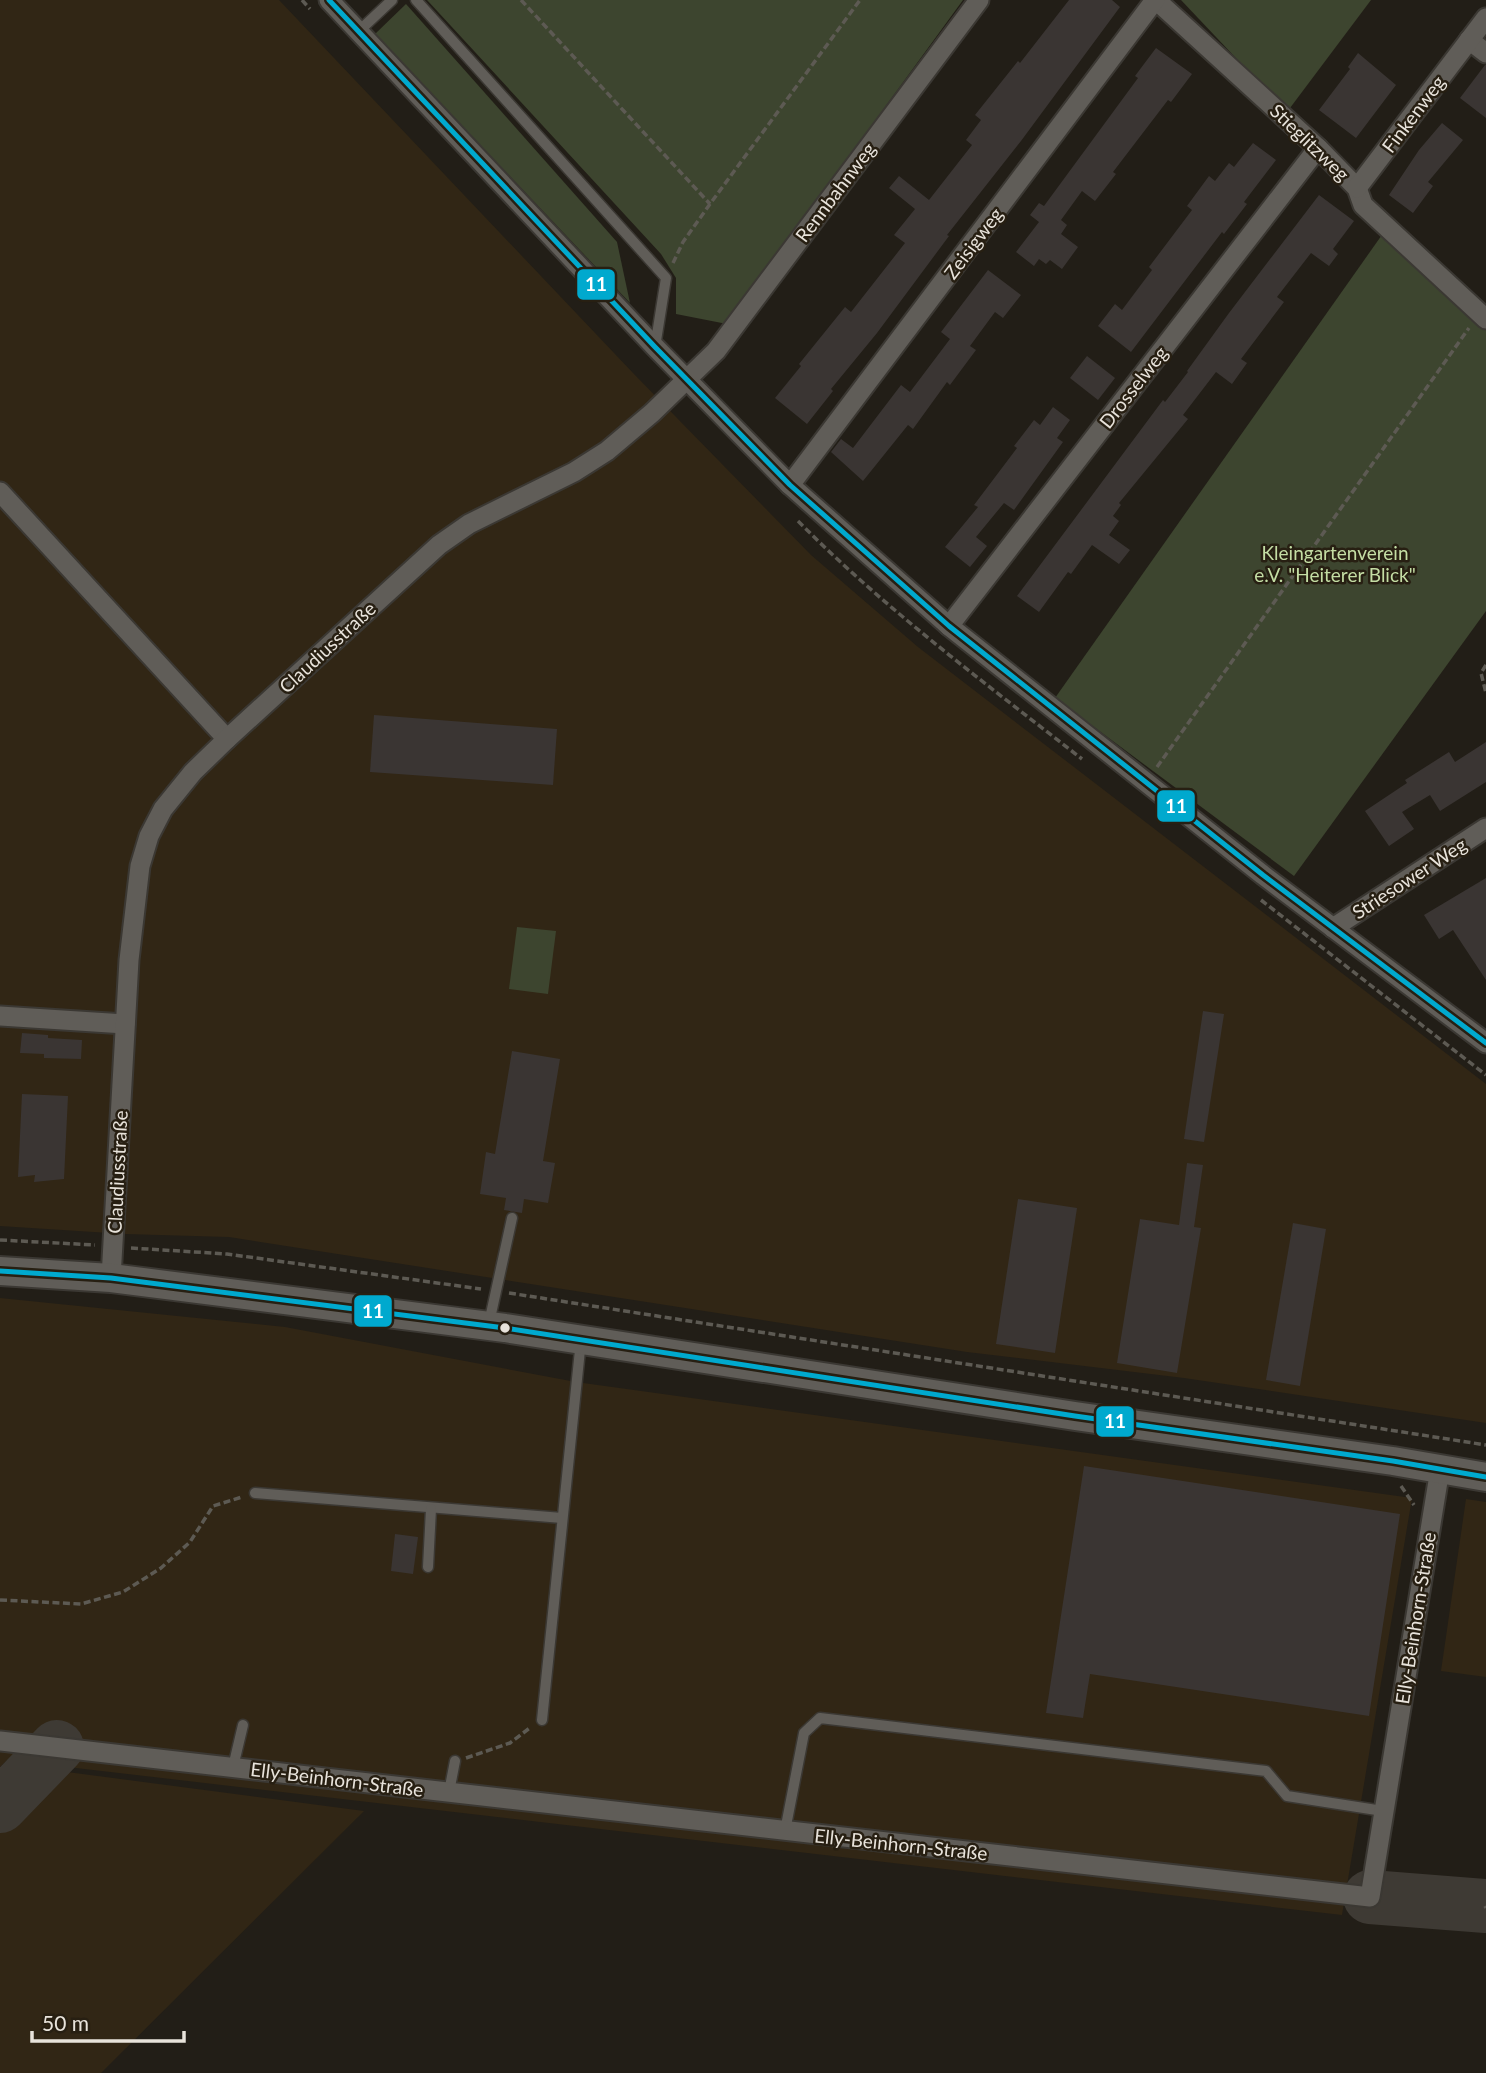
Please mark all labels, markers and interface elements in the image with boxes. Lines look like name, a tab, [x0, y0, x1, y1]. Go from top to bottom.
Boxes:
street label: Finkenweg	[1377, 71, 1449, 157]
street label: Stieglitzweg	[1266, 99, 1354, 185]
street label: Rennbahnweg	[790, 138, 880, 246]
street label: Zeisigweg	[939, 203, 1007, 283]
line badge: 11	[576, 268, 616, 301]
text: 11	[585, 272, 607, 295]
street label: Drosselweg	[1094, 342, 1172, 432]
park label: Kleingartenverein e.V. "Heiterer Blick"	[1254, 541, 1416, 586]
street label: Claudiusstraße	[274, 596, 380, 698]
line badge: 11	[1156, 789, 1196, 823]
text: 11	[1165, 794, 1187, 817]
street label: Striesower Weg	[1348, 832, 1471, 923]
street label: Claudiusstraße	[102, 1110, 132, 1234]
line badge: 11	[353, 1294, 393, 1328]
text: 11	[362, 1299, 384, 1322]
unlabelled marker	[498, 1321, 512, 1335]
line badge: 11	[1095, 1405, 1135, 1438]
text: 11	[1104, 1409, 1126, 1432]
street label: Elly-Beinhorn-Straße	[1390, 1530, 1440, 1706]
street label: Elly-Beinhorn-Straße	[249, 1757, 425, 1801]
street label: Elly-Beinhorn-Straße	[813, 1823, 989, 1865]
scale bar	[32, 2000, 184, 2044]
text: 50 m	[42, 2010, 89, 2035]

